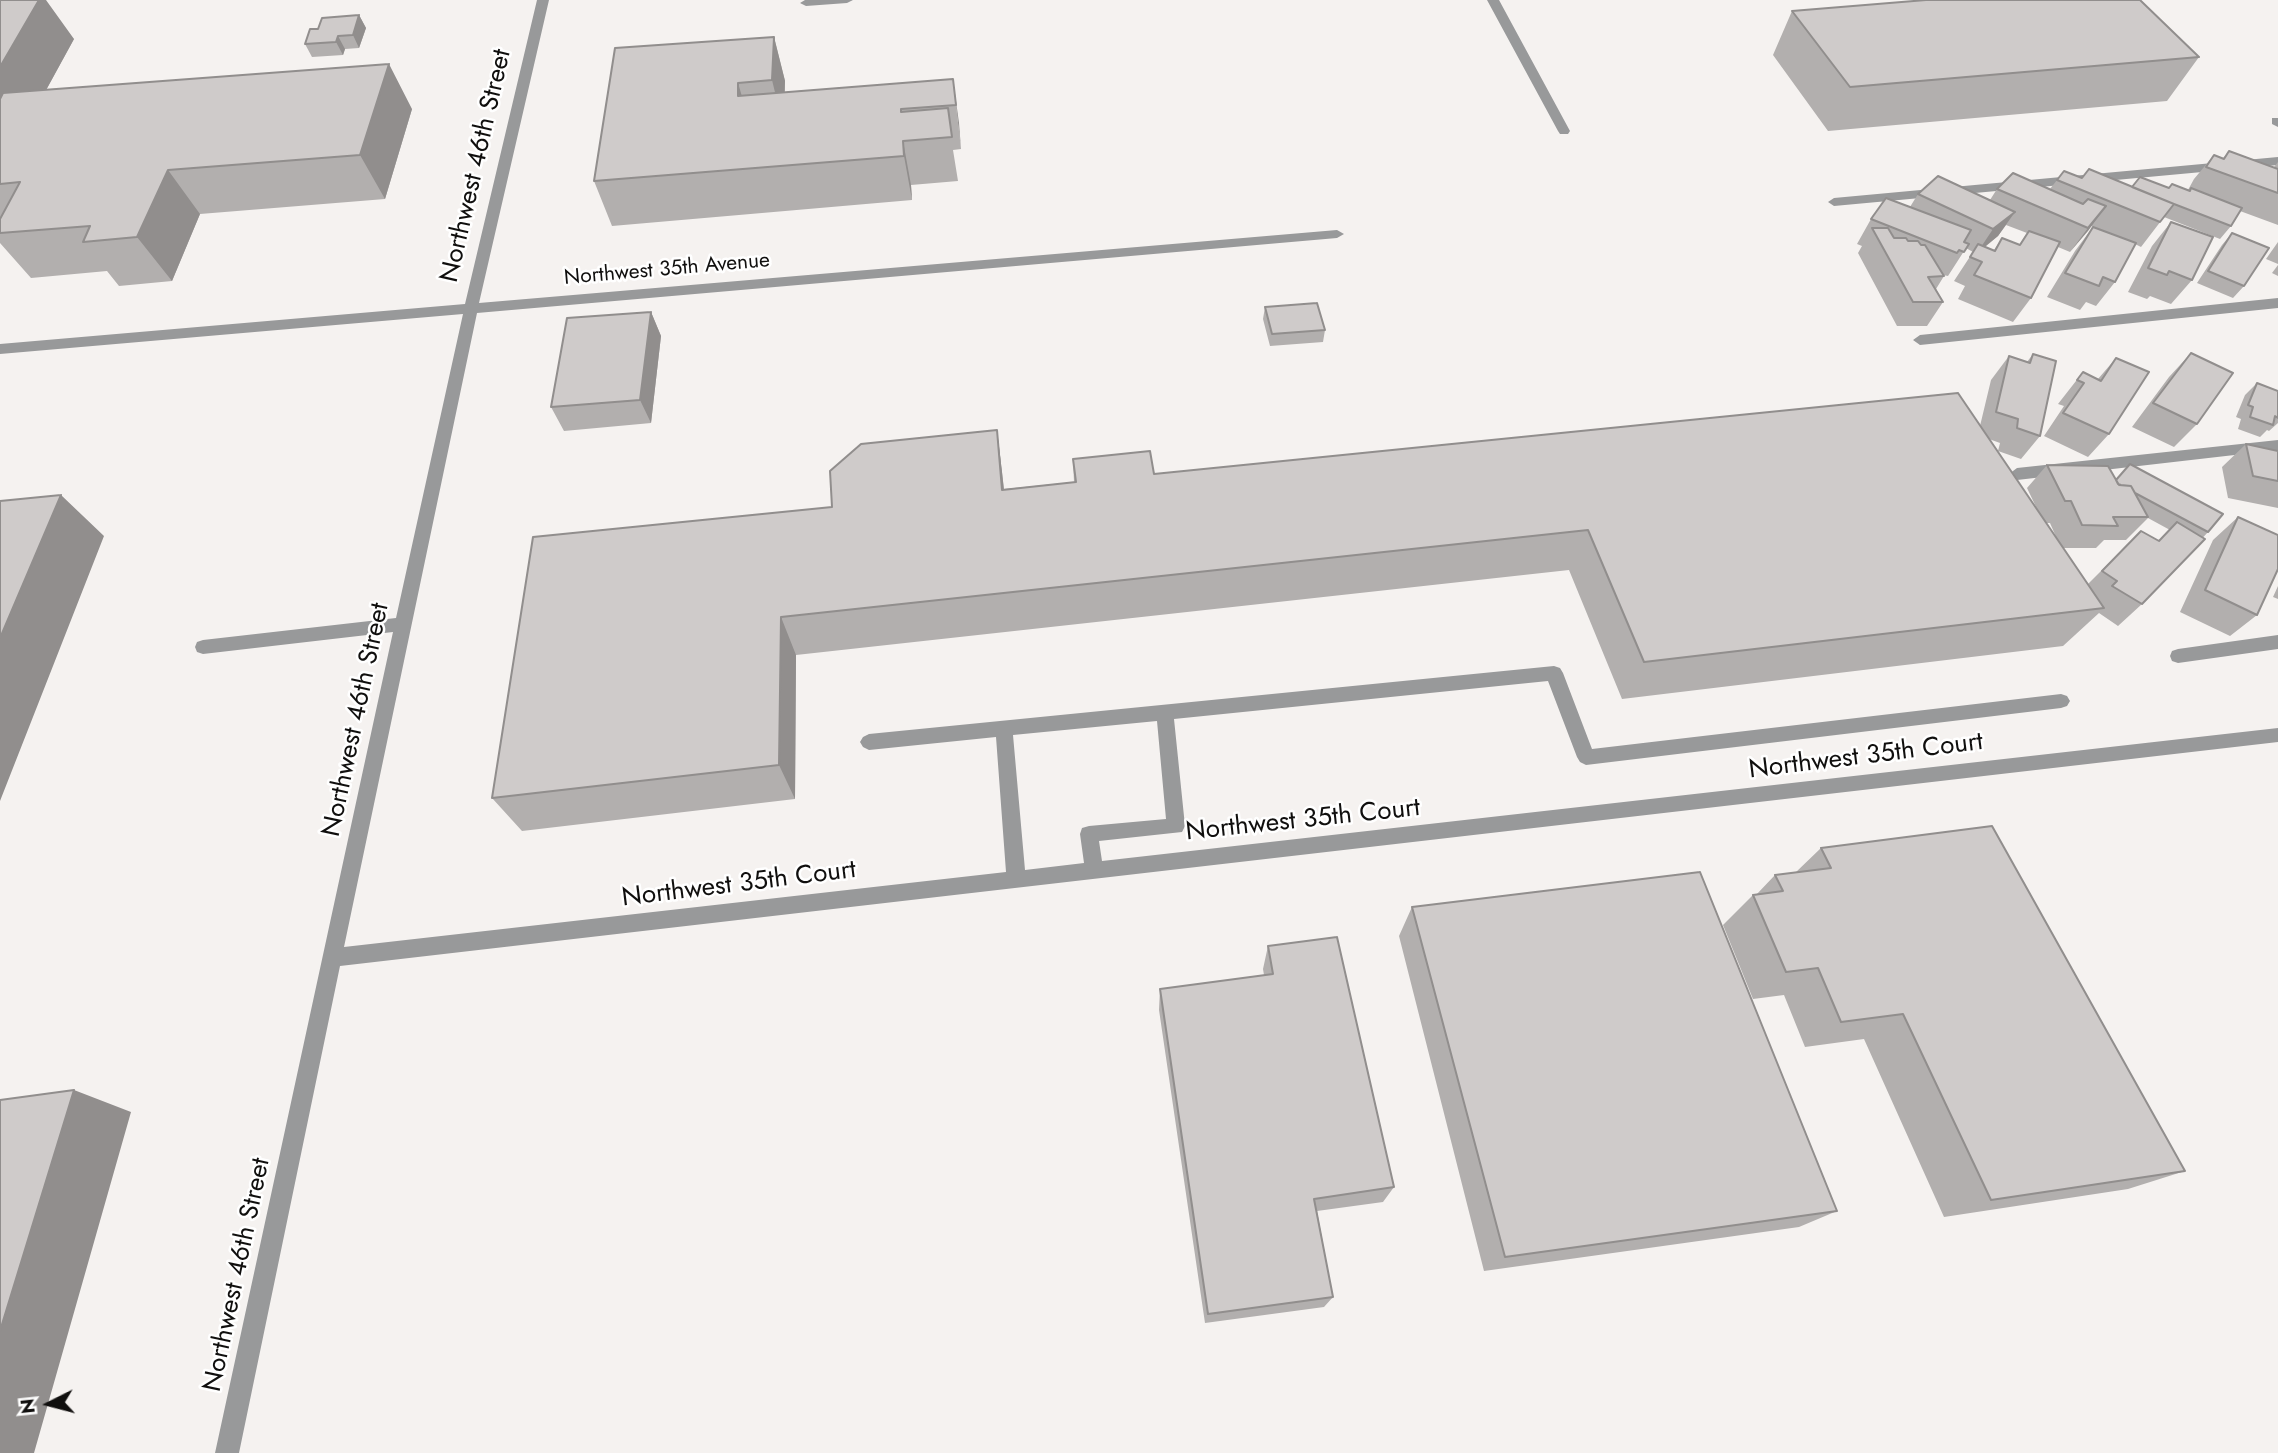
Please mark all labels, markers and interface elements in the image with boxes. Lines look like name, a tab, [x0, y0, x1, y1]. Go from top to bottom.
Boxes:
street label: Northwest 46th Street	[435, 47, 519, 285]
street label: Northwest 35th Avenue	[563, 248, 771, 292]
street label: Northwest 46th Street	[317, 600, 397, 840]
street label: Northwest 35th Court	[1747, 727, 1985, 787]
street label: Northwest 35th Court	[1184, 793, 1422, 849]
street label: Northwest 35th Court	[620, 855, 858, 915]
street label: Northwest 46th Street	[198, 1155, 278, 1395]
north arrow	[14, 1369, 84, 1439]
text: N	[13, 1397, 42, 1415]

